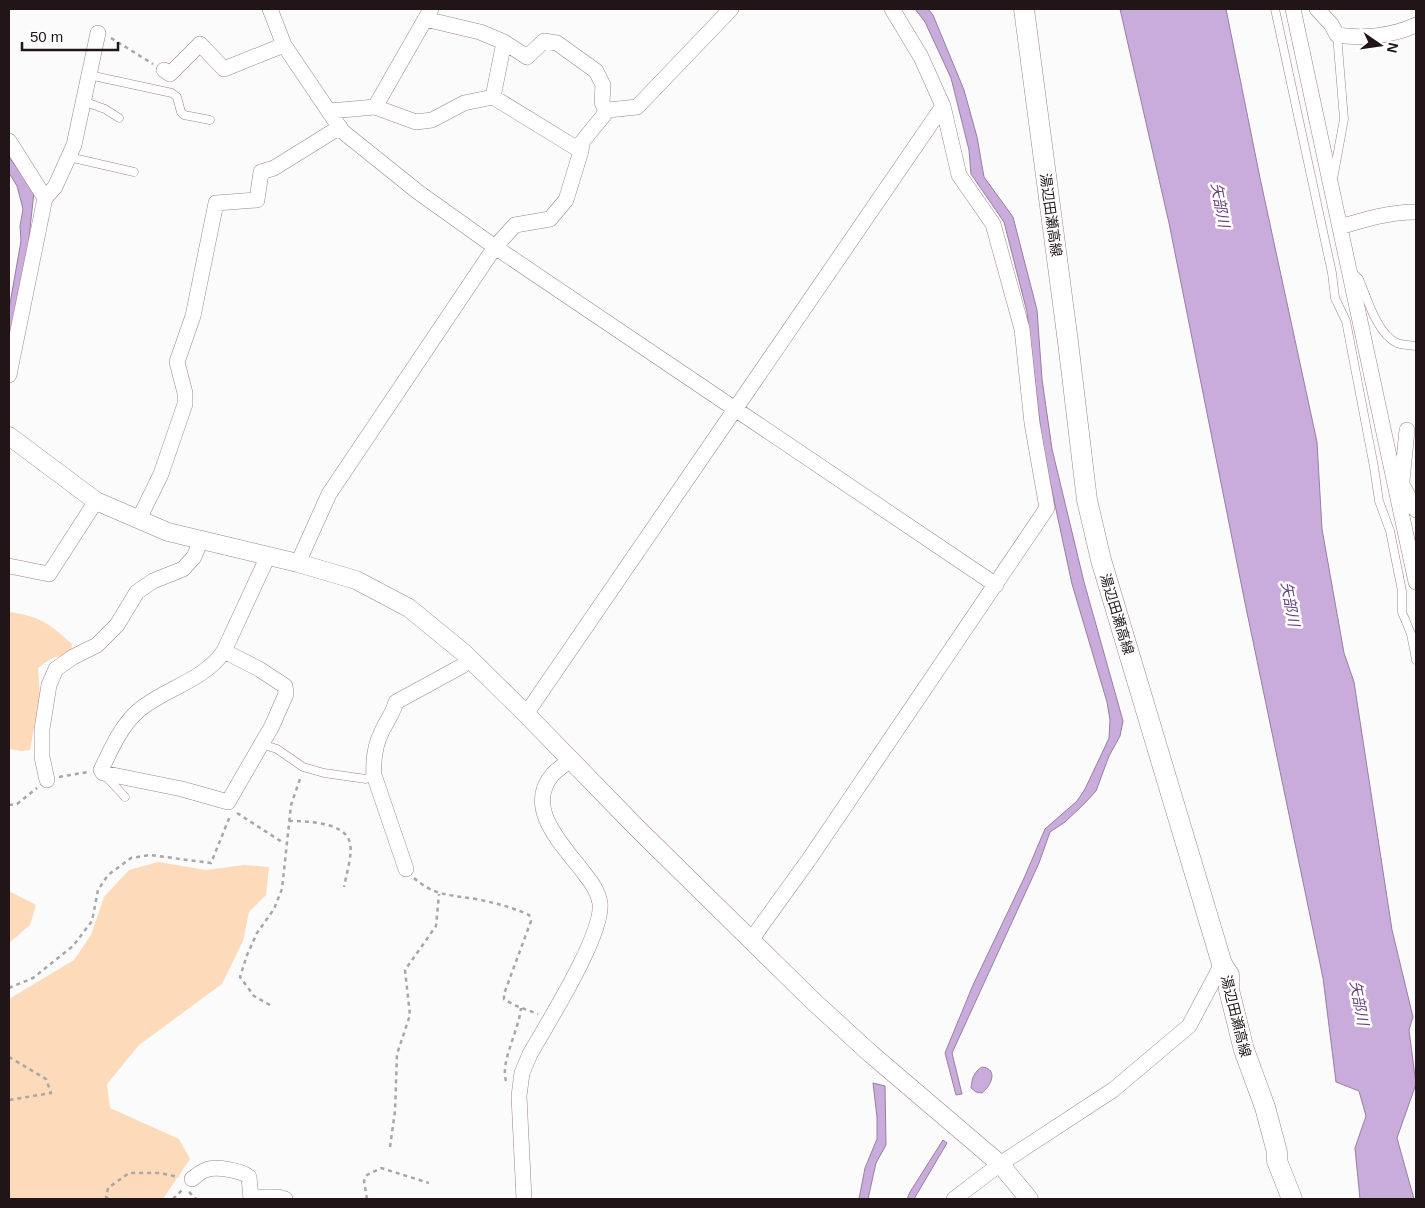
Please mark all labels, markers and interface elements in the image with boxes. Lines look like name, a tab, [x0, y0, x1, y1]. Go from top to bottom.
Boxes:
scale bar	[22, 20, 119, 52]
north arrow	[1355, 20, 1405, 70]
text: 50 m	[30, 28, 63, 45]
text: N	[1384, 41, 1402, 55]
street label: 湯辺田瀬高線	[1037, 172, 1065, 258]
water label: 矢部川	[1208, 181, 1233, 231]
street label: 湯辺田瀬高線	[1097, 571, 1137, 657]
water label: 矢部川	[1278, 580, 1303, 630]
street label: 湯辺田瀬高線	[1218, 973, 1254, 1059]
water label: 矢部川	[1347, 979, 1372, 1029]

